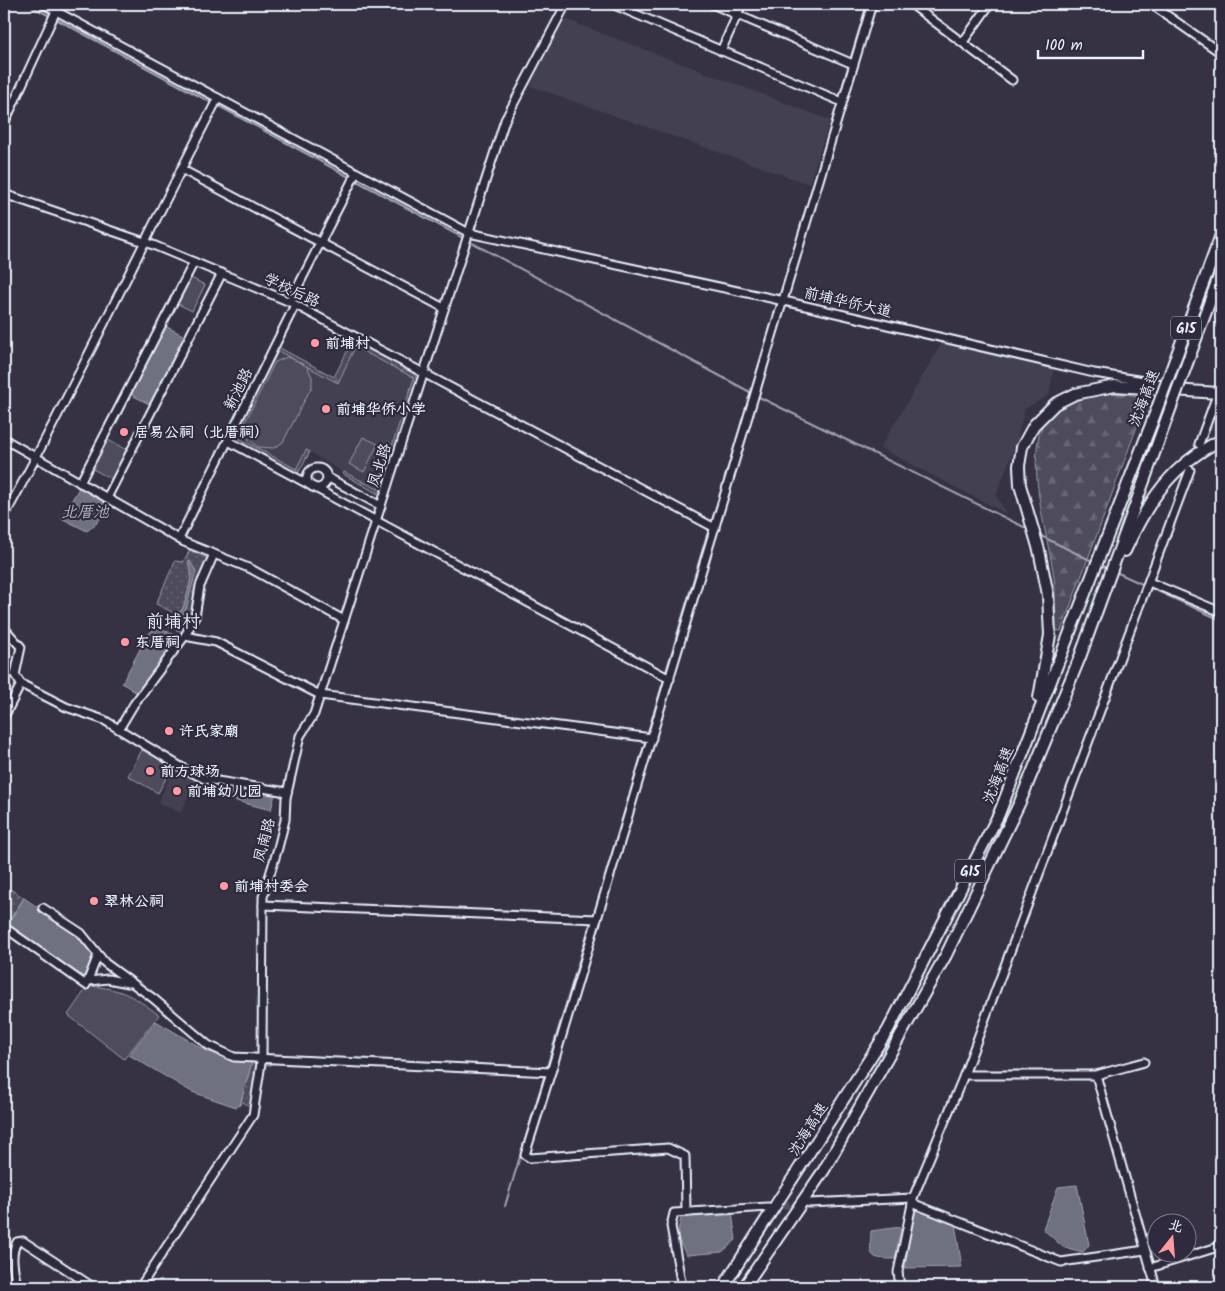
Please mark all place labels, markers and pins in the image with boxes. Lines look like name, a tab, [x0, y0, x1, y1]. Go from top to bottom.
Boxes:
place label: 前埔村	[325, 332, 370, 356]
marker: 前埔村	[309, 337, 321, 349]
place label: 前埔华侨小学	[336, 398, 426, 422]
marker: 前埔华侨小学	[320, 403, 332, 415]
place label: 居易公祠（北厝祠）	[134, 421, 269, 445]
marker: 居易公祠（北厝祠）	[118, 426, 130, 438]
place label: 东厝祠	[135, 631, 180, 655]
marker: 东厝祠	[119, 636, 131, 648]
place label: 许氏家廟	[179, 720, 239, 744]
marker: 许氏家廟	[163, 725, 175, 737]
place label: 前方球场	[160, 760, 220, 784]
marker: 前方球场	[144, 765, 156, 777]
place label: 前埔幼儿园	[187, 780, 262, 804]
marker: 前埔幼儿园	[171, 785, 183, 797]
place label: 前埔村委会	[234, 875, 309, 899]
marker: 前埔村委会	[218, 880, 230, 892]
place label: 翠林公祠	[104, 890, 164, 914]
marker: 翠林公祠	[88, 895, 100, 907]

